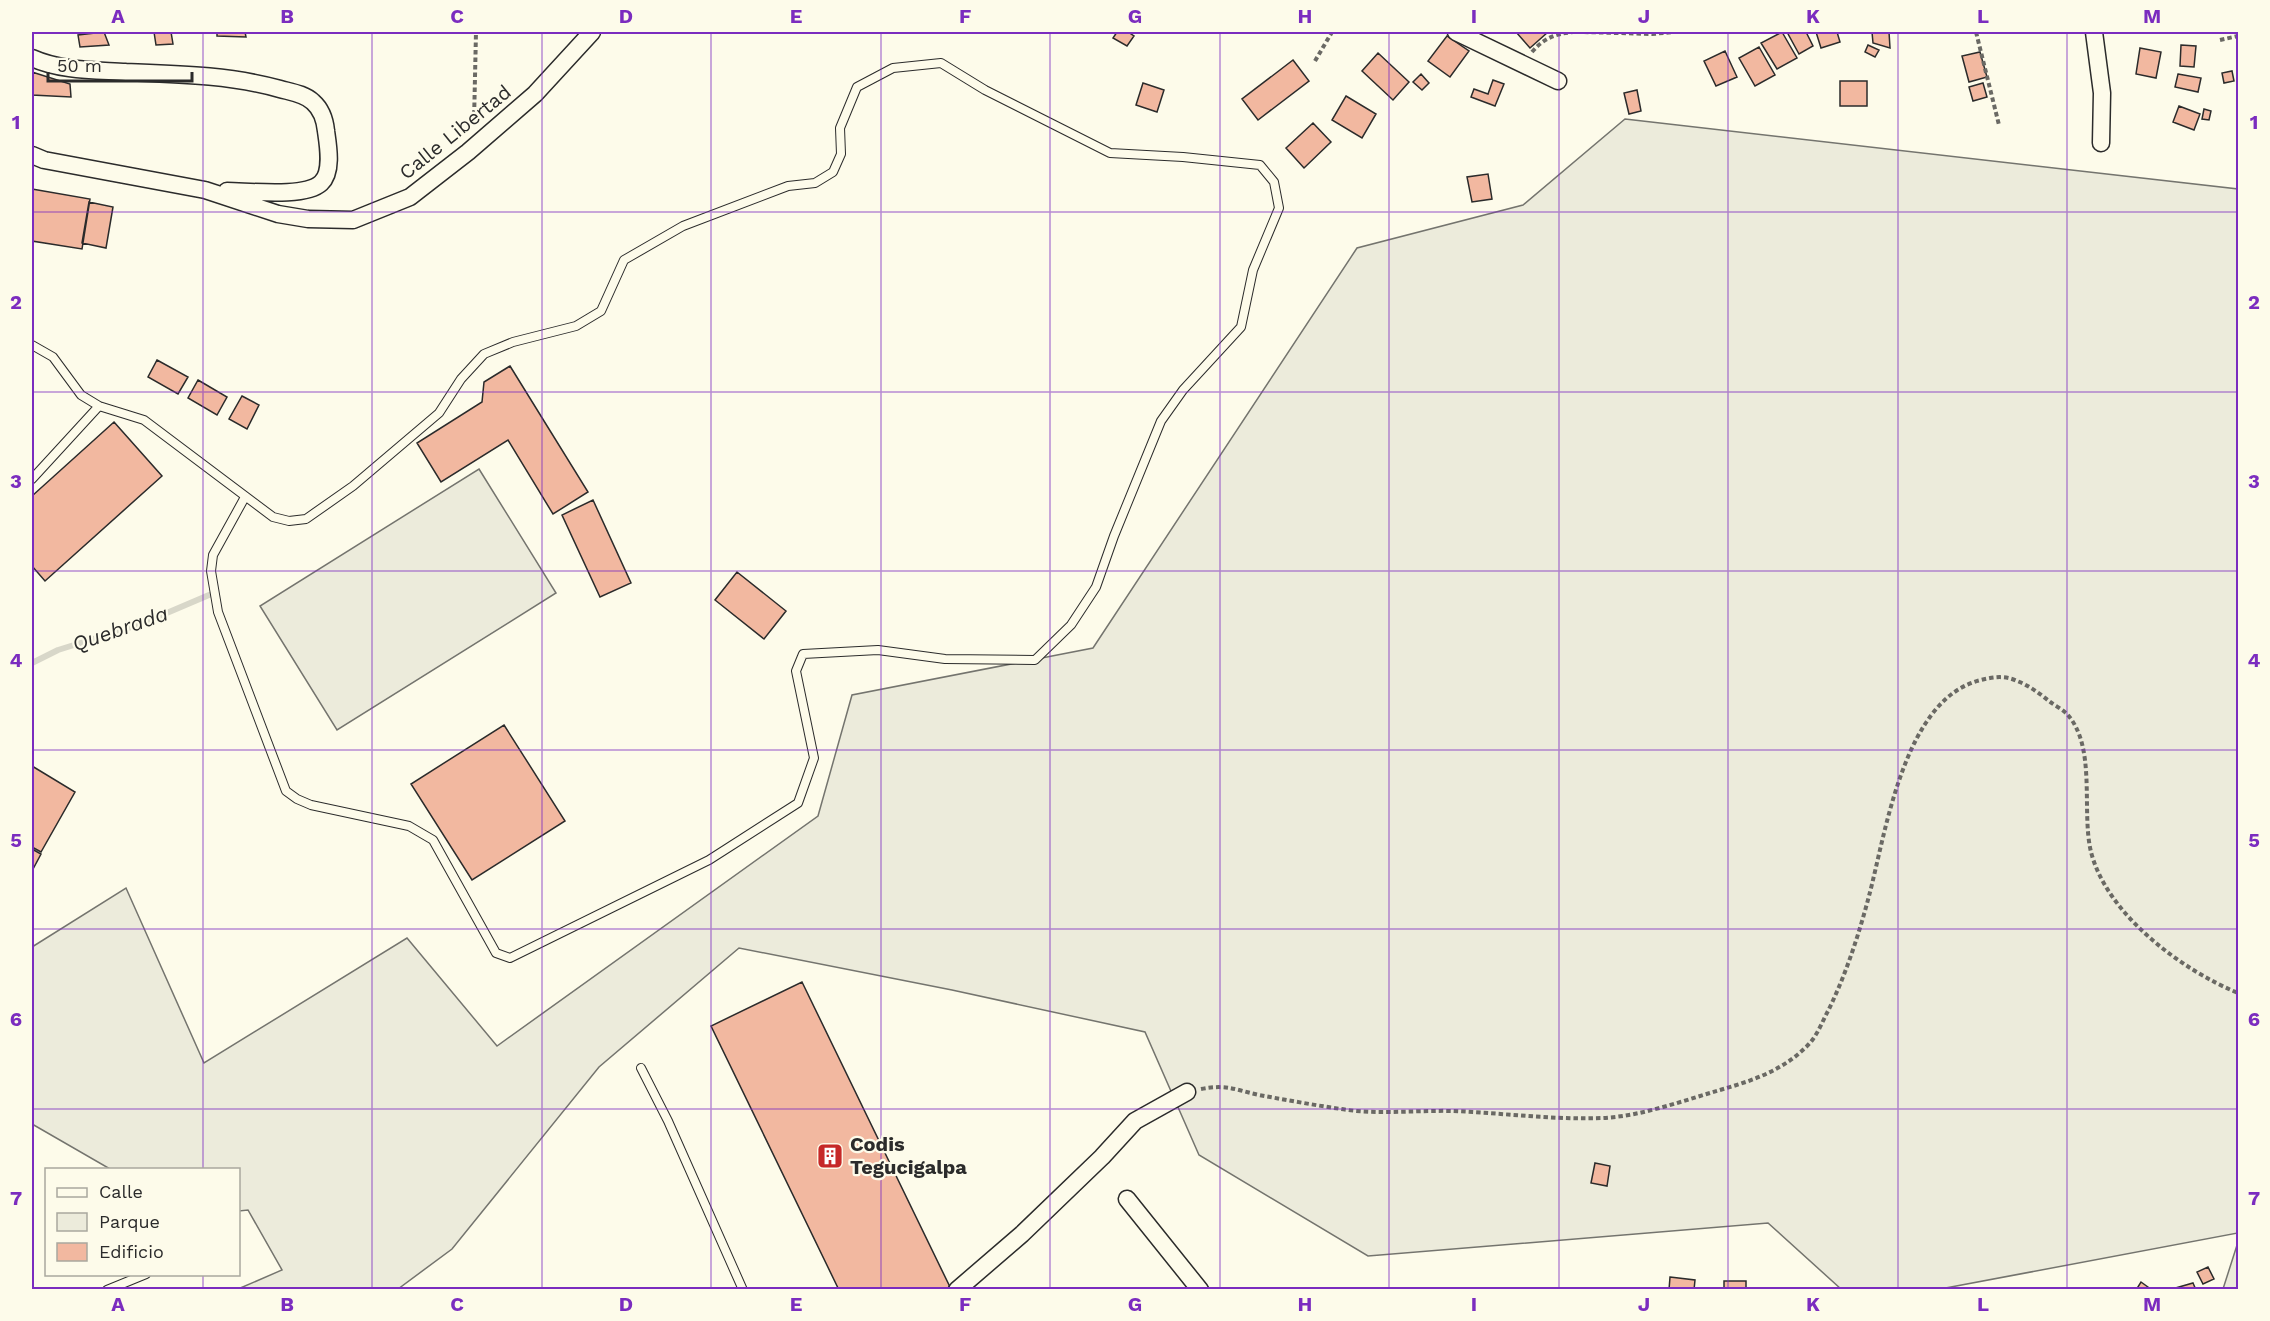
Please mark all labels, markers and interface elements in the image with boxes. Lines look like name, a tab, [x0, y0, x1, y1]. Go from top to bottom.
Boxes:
text: A	[111, 4, 125, 28]
text: B	[280, 4, 294, 28]
text: C	[450, 4, 464, 28]
text: D	[619, 4, 633, 28]
text: E	[790, 4, 802, 28]
text: F	[959, 4, 971, 28]
text: G	[1128, 4, 1142, 28]
text: H	[1298, 4, 1312, 28]
text: I	[1471, 4, 1477, 28]
text: J	[1638, 4, 1650, 28]
text: K	[1806, 4, 1820, 28]
text: L	[1977, 4, 1989, 28]
text: M	[2143, 4, 2161, 28]
scale bar	[48, 45, 192, 83]
text: 50 m	[57, 55, 102, 76]
street label: Calle Libertad	[394, 80, 516, 184]
text: 1	[12, 110, 20, 134]
text: 1	[2250, 110, 2258, 134]
text: 2	[10, 290, 22, 314]
text: 2	[2248, 290, 2260, 314]
text: 3	[10, 469, 22, 493]
text: 3	[2248, 469, 2260, 493]
water label: Quebrada	[69, 600, 171, 657]
text: 4	[10, 648, 23, 672]
text: 4	[2248, 648, 2261, 672]
text: 5	[10, 828, 22, 852]
text: 5	[2248, 828, 2260, 852]
text: 6	[10, 1007, 22, 1031]
text: 6	[2248, 1007, 2260, 1031]
place label: Codis Tegucigalpa	[850, 1132, 967, 1179]
building icon: Codis Tegucigalpa	[815, 1141, 845, 1171]
legend	[45, 1168, 240, 1276]
text: Calle	[99, 1181, 143, 1202]
text: 7	[10, 1186, 22, 1210]
text: 7	[2248, 1186, 2260, 1210]
text: Parque	[99, 1211, 160, 1232]
text: Edificio	[99, 1241, 164, 1262]
text: A	[111, 1292, 125, 1316]
text: B	[280, 1292, 294, 1316]
text: C	[450, 1292, 464, 1316]
text: D	[619, 1292, 633, 1316]
text: E	[790, 1292, 802, 1316]
text: F	[959, 1292, 971, 1316]
text: G	[1128, 1292, 1142, 1316]
text: H	[1298, 1292, 1312, 1316]
text: I	[1471, 1292, 1477, 1316]
text: J	[1638, 1292, 1650, 1316]
text: K	[1806, 1292, 1820, 1316]
text: L	[1977, 1292, 1989, 1316]
text: M	[2143, 1292, 2161, 1316]

